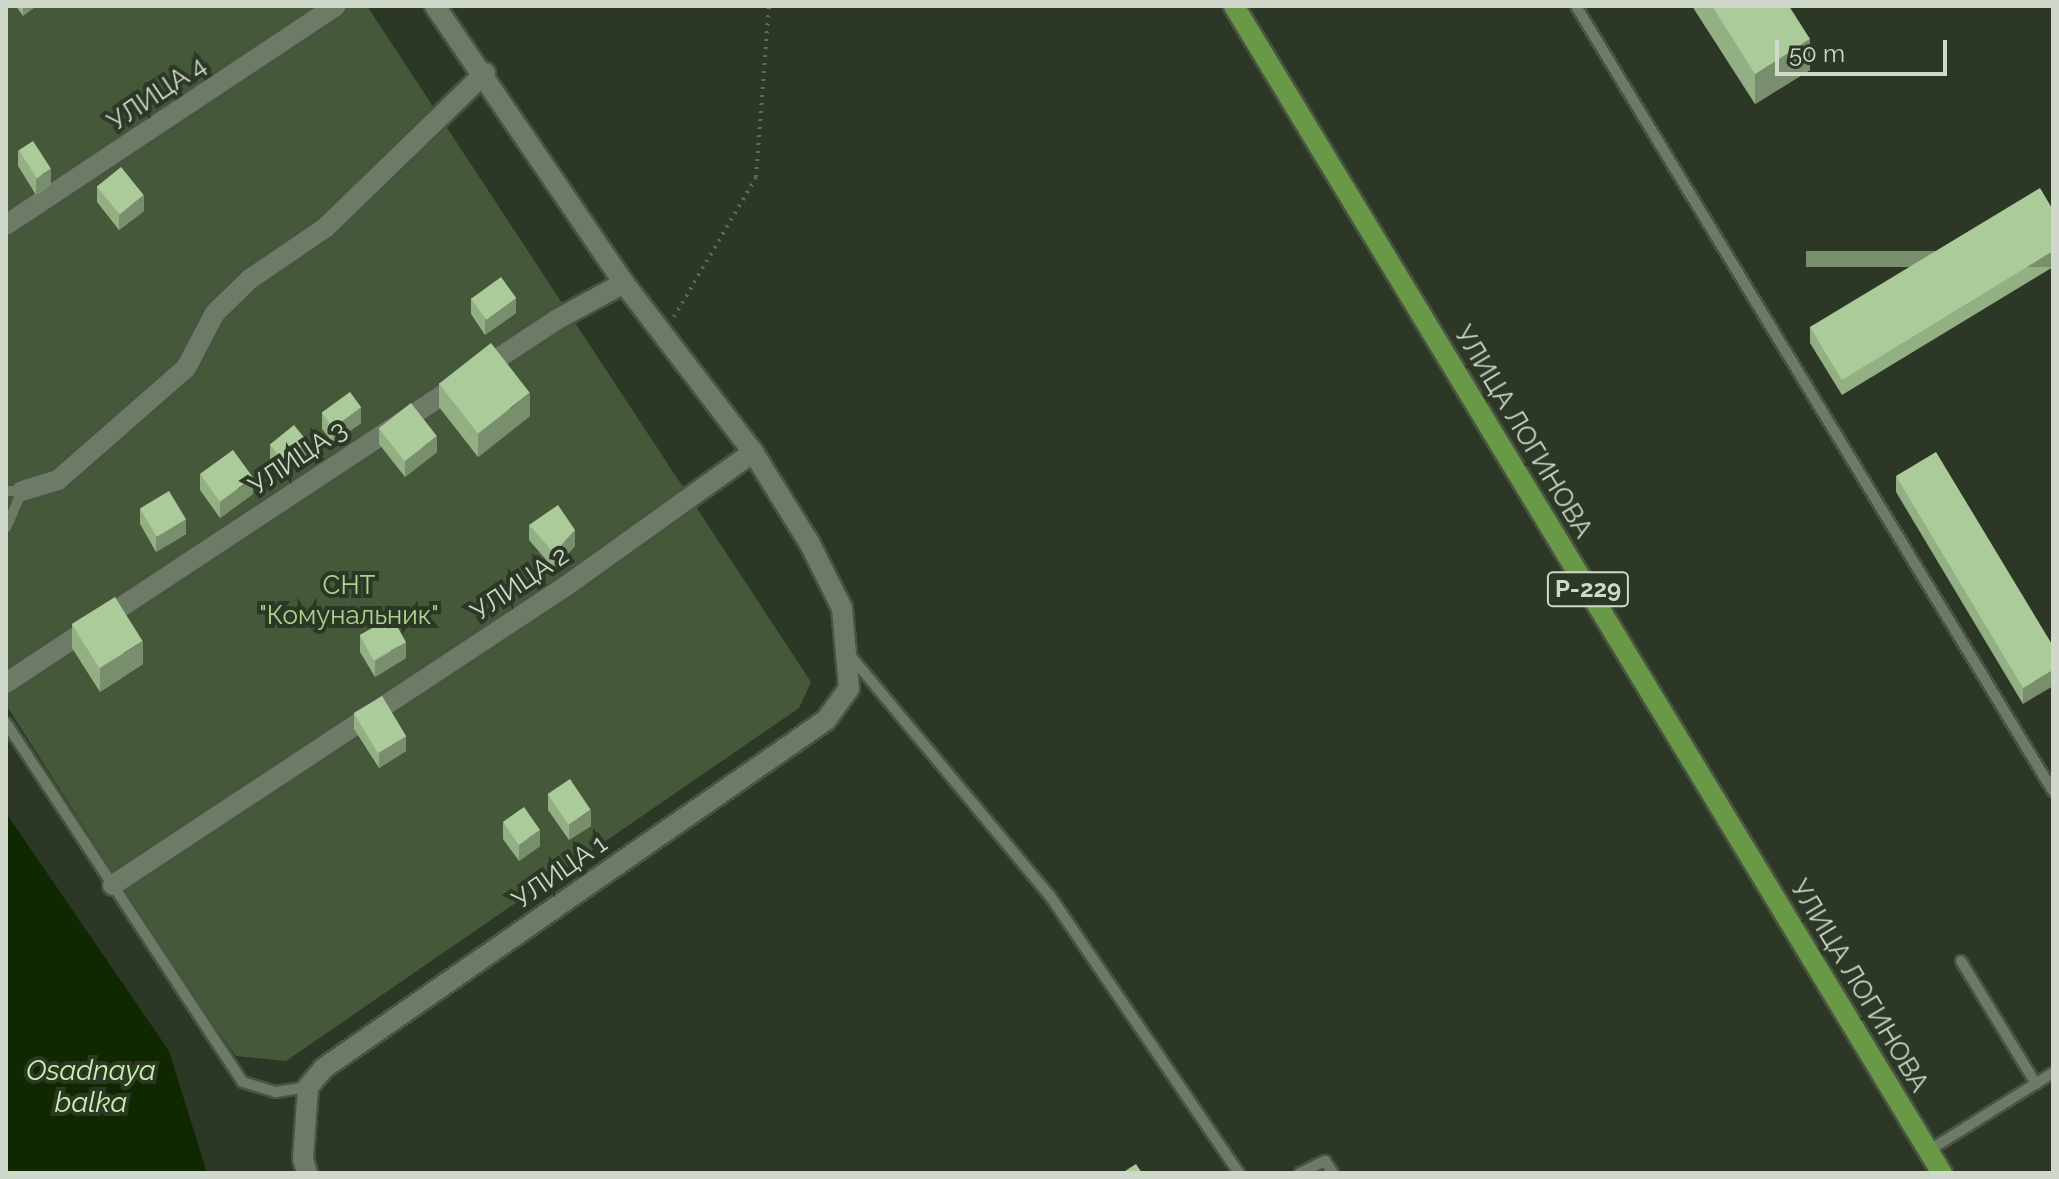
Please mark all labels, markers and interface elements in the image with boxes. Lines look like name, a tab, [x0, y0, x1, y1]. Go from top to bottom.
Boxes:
scale bar	[1779, 24, 1951, 74]
text: 50 m	[1789, 39, 1845, 68]
street label: УЛИЦА 4	[102, 50, 212, 138]
street label: УЛИЦА ЛОГИНОВА	[1447, 320, 1599, 544]
street label: УЛИЦА 3	[243, 414, 353, 502]
street label: УЛИЦА 2	[465, 540, 575, 628]
road number: Р-229	[1546, 569, 1630, 609]
park label: СНТ "Комунальник"	[259, 570, 439, 632]
street label: УЛИЦА 1	[506, 828, 614, 916]
street label: УЛИЦА ЛОГИНОВА	[1783, 874, 1935, 1098]
water label: Osadnaya balka	[26, 1054, 156, 1120]

